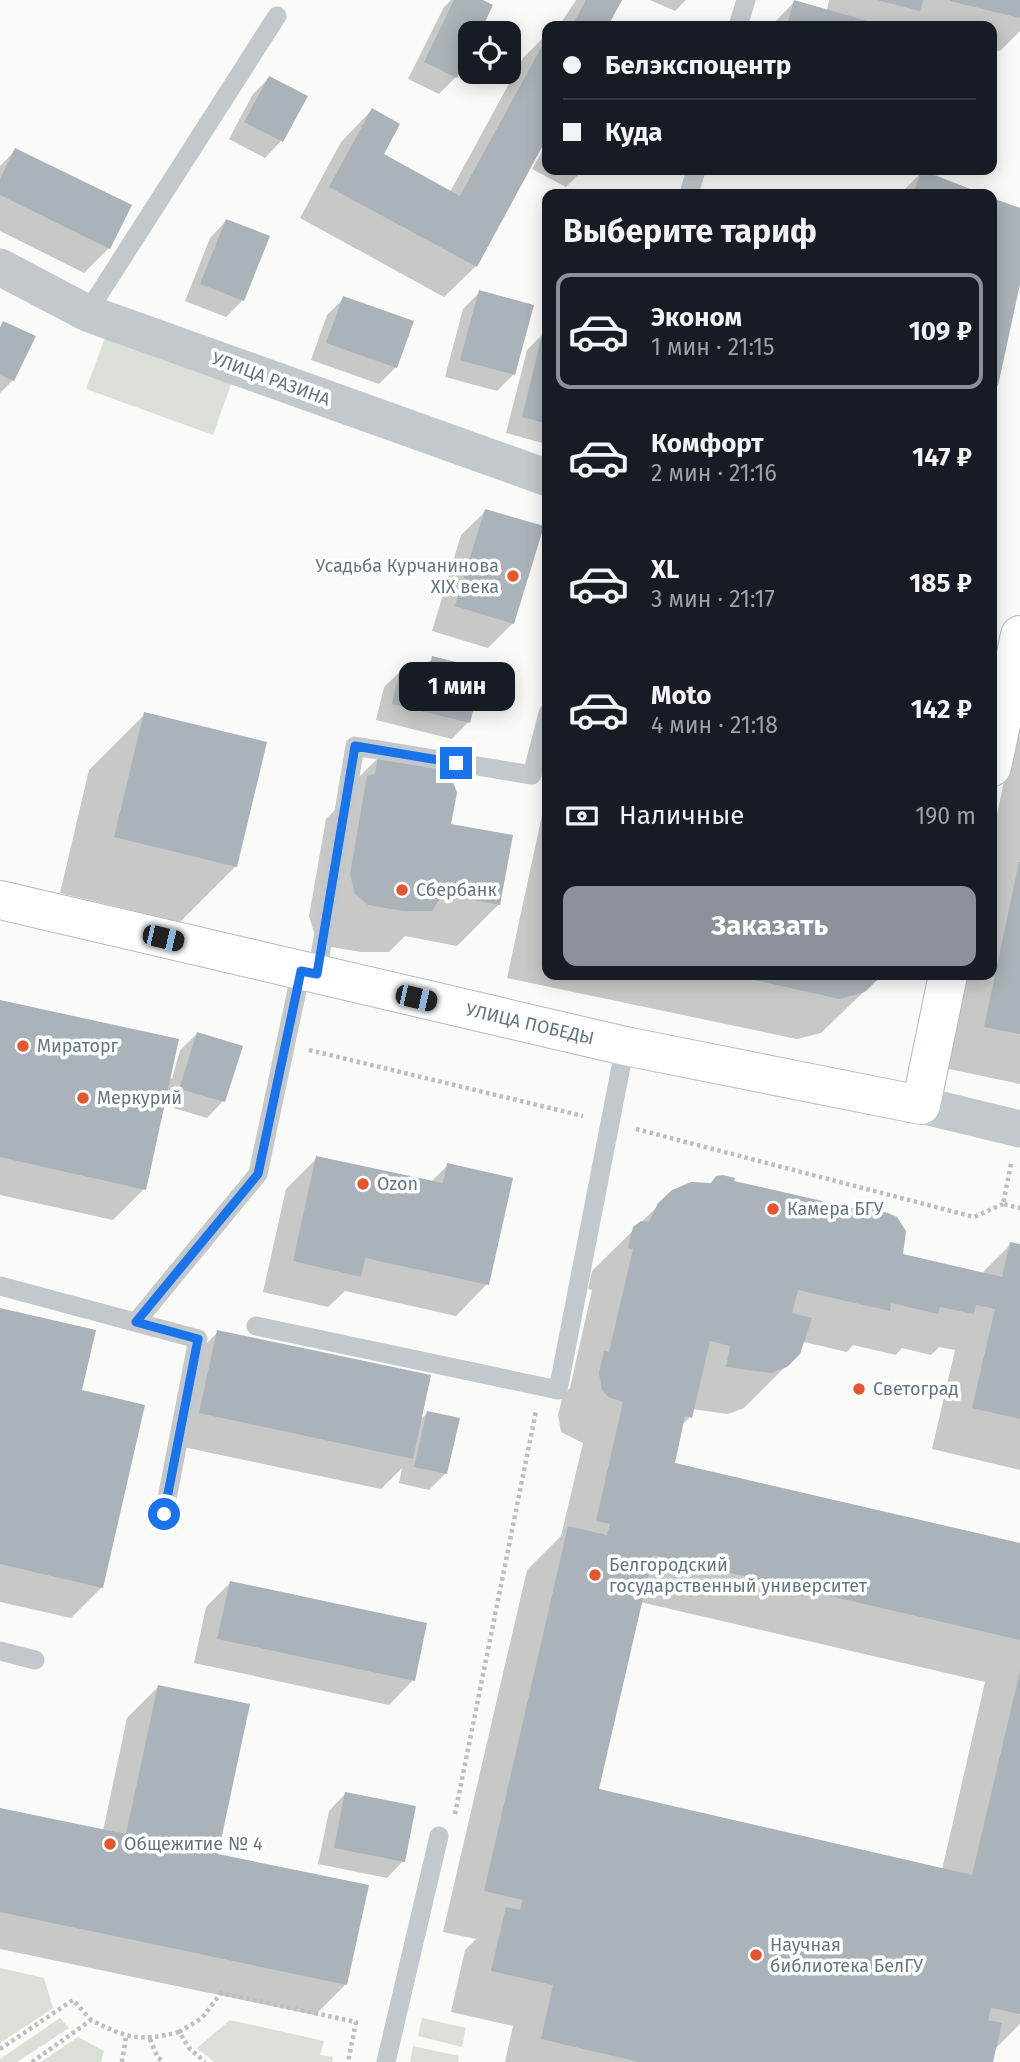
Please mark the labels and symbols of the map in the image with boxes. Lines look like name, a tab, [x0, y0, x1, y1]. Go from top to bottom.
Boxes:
street label: УЛИЦА РАЗИНА	[209, 347, 334, 411]
place label: Усадьба Курчанинова XIX века	[316, 555, 499, 598]
marker: Усадьба Курчанинова XIX века	[505, 568, 521, 584]
callout: 1 мин	[398, 662, 514, 710]
route end	[440, 747, 472, 779]
place label: Сбербанк	[416, 879, 497, 901]
marker: Сбербанк	[394, 882, 410, 898]
car	[141, 923, 186, 953]
car	[394, 983, 439, 1013]
street label: УЛИЦА ПОБЕДЫ	[464, 999, 596, 1049]
place label: Мираторг	[37, 1035, 119, 1057]
marker: Мираторг	[15, 1038, 31, 1054]
place label: Меркурий	[97, 1087, 182, 1109]
marker: Меркурий	[75, 1090, 91, 1106]
place label: Ozon	[377, 1173, 418, 1195]
marker: Ozon	[355, 1176, 371, 1192]
place label: Камера БГУ	[787, 1198, 884, 1220]
marker: Камера БГУ	[765, 1201, 781, 1217]
place label: Светоград	[873, 1378, 959, 1400]
marker: Светоград	[851, 1381, 867, 1397]
route start	[148, 1498, 180, 1530]
place label: Белгородский государственный университет	[609, 1554, 868, 1597]
marker: Белгородский государственный университет	[587, 1567, 603, 1583]
place label: Общежитие № 4	[124, 1833, 263, 1855]
marker: Общежитие № 4	[102, 1836, 118, 1852]
place label: Научная библиотека БелГУ	[770, 1934, 923, 1977]
marker: Научная библиотека БелГУ	[748, 1947, 764, 1963]

